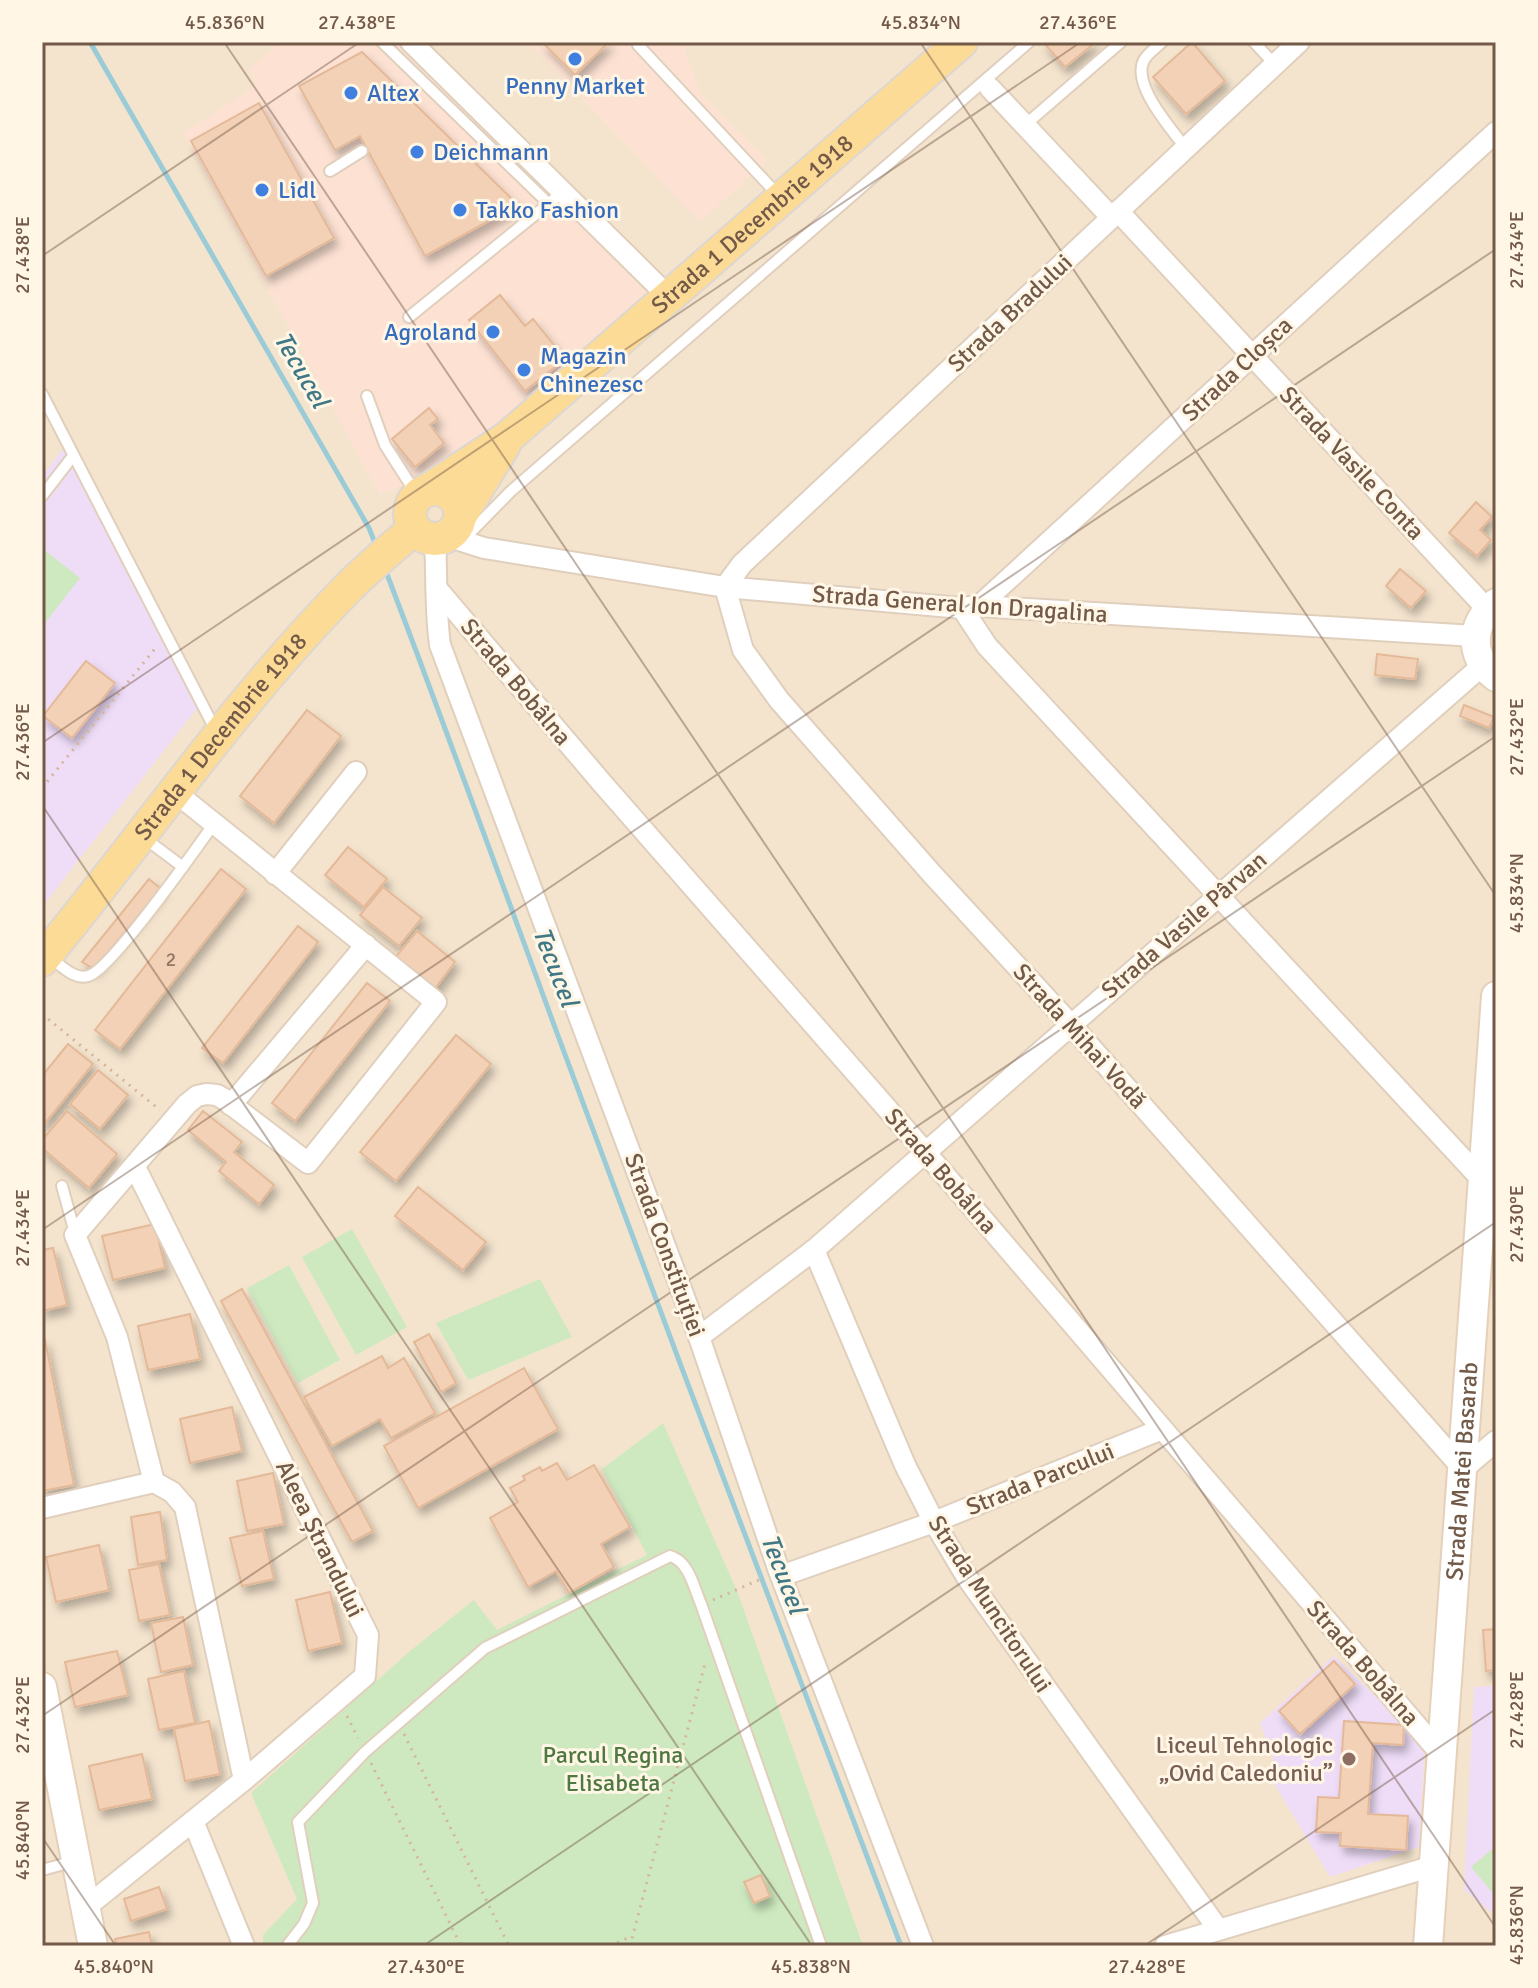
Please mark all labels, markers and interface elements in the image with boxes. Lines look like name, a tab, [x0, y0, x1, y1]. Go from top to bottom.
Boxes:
text: 45.836°N	[185, 10, 265, 35]
text: 27.438°E	[318, 10, 396, 35]
text: 45.834°N	[881, 10, 961, 35]
text: 27.436°E	[1039, 10, 1117, 35]
marker: Penny Market	[566, 50, 584, 68]
place label: Penny Market	[505, 71, 645, 101]
place label: Altex	[367, 78, 419, 108]
marker: Altex	[342, 84, 360, 102]
street label: Strada 1 Decembrie 1918	[645, 128, 859, 320]
place label: Deichmann	[433, 137, 549, 167]
marker: Deichmann	[408, 143, 426, 161]
place label: Lidl	[278, 175, 316, 205]
marker: Lidl	[253, 181, 271, 199]
place label: Takko Fashion	[476, 195, 619, 225]
marker: Takko Fashion	[451, 201, 469, 219]
text: 27.434°E	[1504, 211, 1529, 289]
text: 27.438°E	[10, 216, 35, 294]
street label: Strada Bradului	[941, 248, 1079, 378]
street label: Strada Cloșca	[1175, 310, 1299, 428]
place label: Agroland	[384, 317, 477, 347]
marker: Agroland	[484, 323, 502, 341]
water label: Tecucel	[266, 326, 337, 416]
place label: Magazin Chinezesc	[540, 341, 643, 399]
marker: Magazin Chinezesc	[515, 361, 533, 379]
street label: Strada Vasile Conta	[1273, 380, 1431, 546]
street label: Strada General Ion Dragalina	[811, 579, 1109, 629]
street label: Strada Bobâlna	[454, 612, 578, 752]
street label: Strada 1 Decembrie 1918	[128, 627, 313, 846]
text: 27.432°E	[1504, 698, 1529, 776]
text: 27.436°E	[10, 703, 35, 781]
street label: Strada Vasile Pârvan	[1095, 845, 1273, 1005]
text: 45.834°N	[1504, 853, 1529, 933]
water label: Tecucel	[525, 923, 586, 1014]
house number: 2	[166, 947, 176, 972]
street label: Strada Mihai Vodă	[1007, 957, 1153, 1115]
street label: Strada Bobâlna	[878, 1102, 1004, 1240]
street label: Strada Constituției	[618, 1149, 712, 1341]
text: 27.430°E	[1504, 1185, 1529, 1263]
text: 27.434°E	[10, 1189, 35, 1267]
street label: Strada Matei Basarab	[1439, 1361, 1485, 1581]
street label: Strada Parcului	[962, 1436, 1118, 1522]
street label: Aleea Ștrandului	[269, 1456, 371, 1622]
street label: Strada Muncitorului	[922, 1510, 1058, 1698]
water label: Tecucel	[753, 1530, 814, 1621]
street label: Strada Bobâlna	[1300, 1594, 1426, 1732]
text: 27.428°E	[1504, 1671, 1529, 1749]
text: 27.432°E	[10, 1676, 35, 1754]
place label: Liceul Tehnologic „Ovid Caledoniu”	[1156, 1730, 1333, 1788]
park label: Parcul Regina Elisabeta	[543, 1740, 683, 1798]
marker: Liceul Tehnologic „Ovid Caledoniu”	[1340, 1750, 1358, 1768]
text: 45.840°N	[10, 1800, 35, 1880]
text: 45.836°N	[1504, 1885, 1529, 1965]
text: 45.840°N	[74, 1954, 154, 1979]
text: 27.430°E	[387, 1954, 465, 1979]
text: 45.838°N	[771, 1954, 851, 1979]
text: 27.428°E	[1108, 1954, 1186, 1979]

